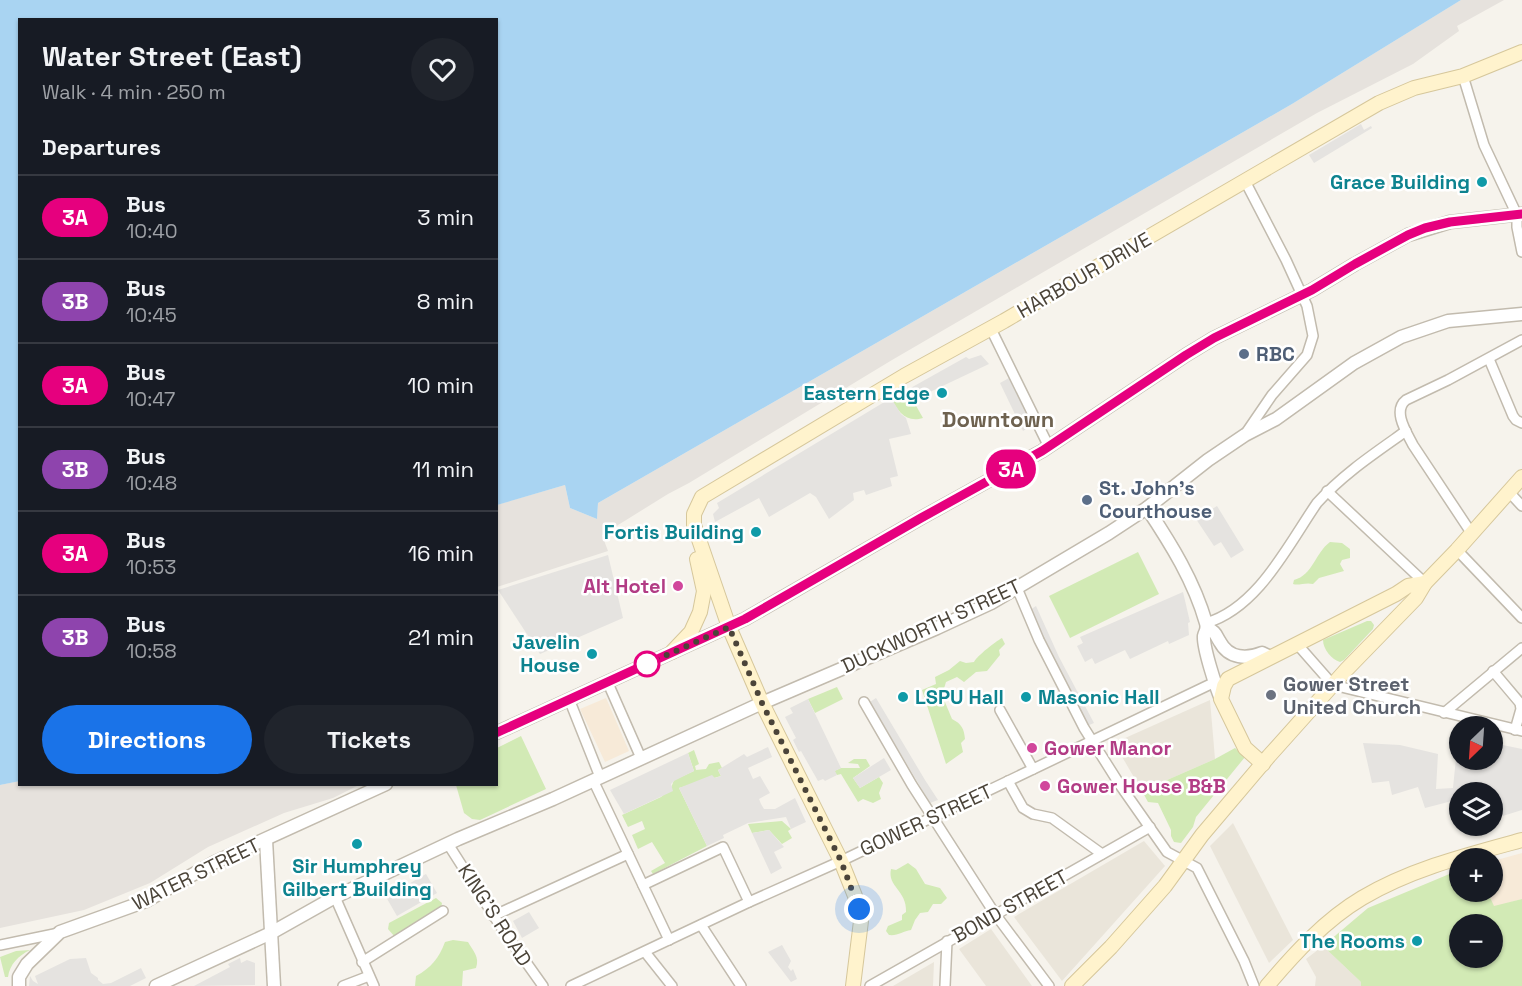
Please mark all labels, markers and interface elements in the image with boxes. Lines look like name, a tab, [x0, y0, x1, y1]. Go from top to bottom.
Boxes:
text: Water Street (East)	[42, 38, 302, 74]
button: heart	[411, 38, 474, 101]
text: Walk · 4 min · 250 m	[42, 79, 226, 105]
text: Departures	[42, 133, 161, 161]
place label: Grace Building	[1330, 169, 1470, 195]
marker: Grace Building	[1475, 175, 1489, 189]
text: Bus	[126, 190, 166, 218]
text: 3 min	[417, 203, 474, 231]
text: 3A	[62, 204, 88, 231]
text: 10:40	[126, 218, 178, 244]
street label: HARBOUR DRIVE	[1012, 226, 1156, 324]
text: Bus	[126, 274, 166, 302]
text: 8 min	[417, 287, 474, 315]
text: 3B	[62, 288, 88, 315]
text: 10:45	[126, 302, 177, 328]
place label: RBC	[1256, 341, 1295, 367]
marker: RBC	[1237, 347, 1251, 361]
text: Bus	[126, 358, 166, 386]
text: 10 min	[407, 371, 474, 399]
text: 3A	[62, 372, 88, 399]
place label: Eastern Edge	[803, 380, 930, 406]
text: 10:47	[126, 386, 175, 412]
marker: Eastern Edge	[935, 386, 949, 400]
district label: Downtown	[942, 405, 1054, 433]
text: Bus	[126, 442, 166, 470]
line badge: 3A	[984, 450, 1038, 488]
text: 11 min	[412, 455, 474, 483]
text: 3B	[62, 456, 88, 483]
text: 3A	[998, 456, 1024, 483]
text: 10:48	[126, 470, 177, 496]
place label: St. John's Courthouse	[1099, 475, 1212, 524]
marker: St. John's Courthouse	[1080, 493, 1094, 507]
place label: Fortis Building	[604, 519, 744, 545]
marker: Fortis Building	[749, 525, 763, 539]
text: Bus	[126, 526, 166, 554]
text: 16 min	[408, 539, 474, 567]
text: 3A	[62, 540, 88, 567]
text: 10:53	[126, 554, 176, 580]
place label: Alt Hotel	[583, 573, 666, 599]
street label: DUCKWORTH STREET	[837, 573, 1025, 679]
marker: Alt Hotel	[671, 579, 685, 593]
text: Bus	[126, 610, 166, 638]
text: 21 min	[408, 623, 474, 651]
text: 3B	[62, 624, 88, 651]
place label: Javelin House	[512, 629, 580, 678]
text: 10:58	[126, 638, 177, 664]
marker: Javelin House	[585, 647, 599, 661]
unlabelled marker	[634, 651, 660, 677]
place label: Gower Street United Church	[1283, 671, 1421, 720]
place label: LSPU Hall	[915, 684, 1004, 710]
place label: Masonic Hall	[1038, 684, 1160, 710]
marker: Gower Street United Church	[1264, 688, 1278, 702]
marker: LSPU Hall	[896, 690, 910, 704]
marker: Masonic Hall	[1019, 690, 1033, 704]
button: Directions	[42, 705, 252, 774]
button: Tickets	[264, 705, 474, 774]
north arrow	[1449, 716, 1503, 770]
map controls	[1449, 716, 1503, 968]
place label: Gower Manor	[1044, 735, 1171, 761]
marker: Gower Manor	[1025, 741, 1039, 755]
place label: Gower House B&B	[1057, 773, 1226, 799]
street label: GOWER STREET	[856, 778, 997, 862]
marker: Gower House B&B	[1038, 779, 1052, 793]
button: layers	[1449, 782, 1503, 836]
street label: WATER STREET	[128, 832, 264, 916]
marker: Sir Humphrey Gilbert Building	[350, 837, 364, 851]
button: +	[1449, 848, 1503, 902]
place label: Sir Humphrey Gilbert Building	[282, 853, 432, 902]
street label: KING'S ROAD	[452, 859, 538, 971]
street label: BOND STREET	[947, 863, 1073, 949]
your location	[844, 894, 874, 924]
button: −	[1449, 914, 1503, 968]
place label: The Rooms	[1300, 928, 1405, 954]
marker: The Rooms	[1410, 934, 1424, 948]

